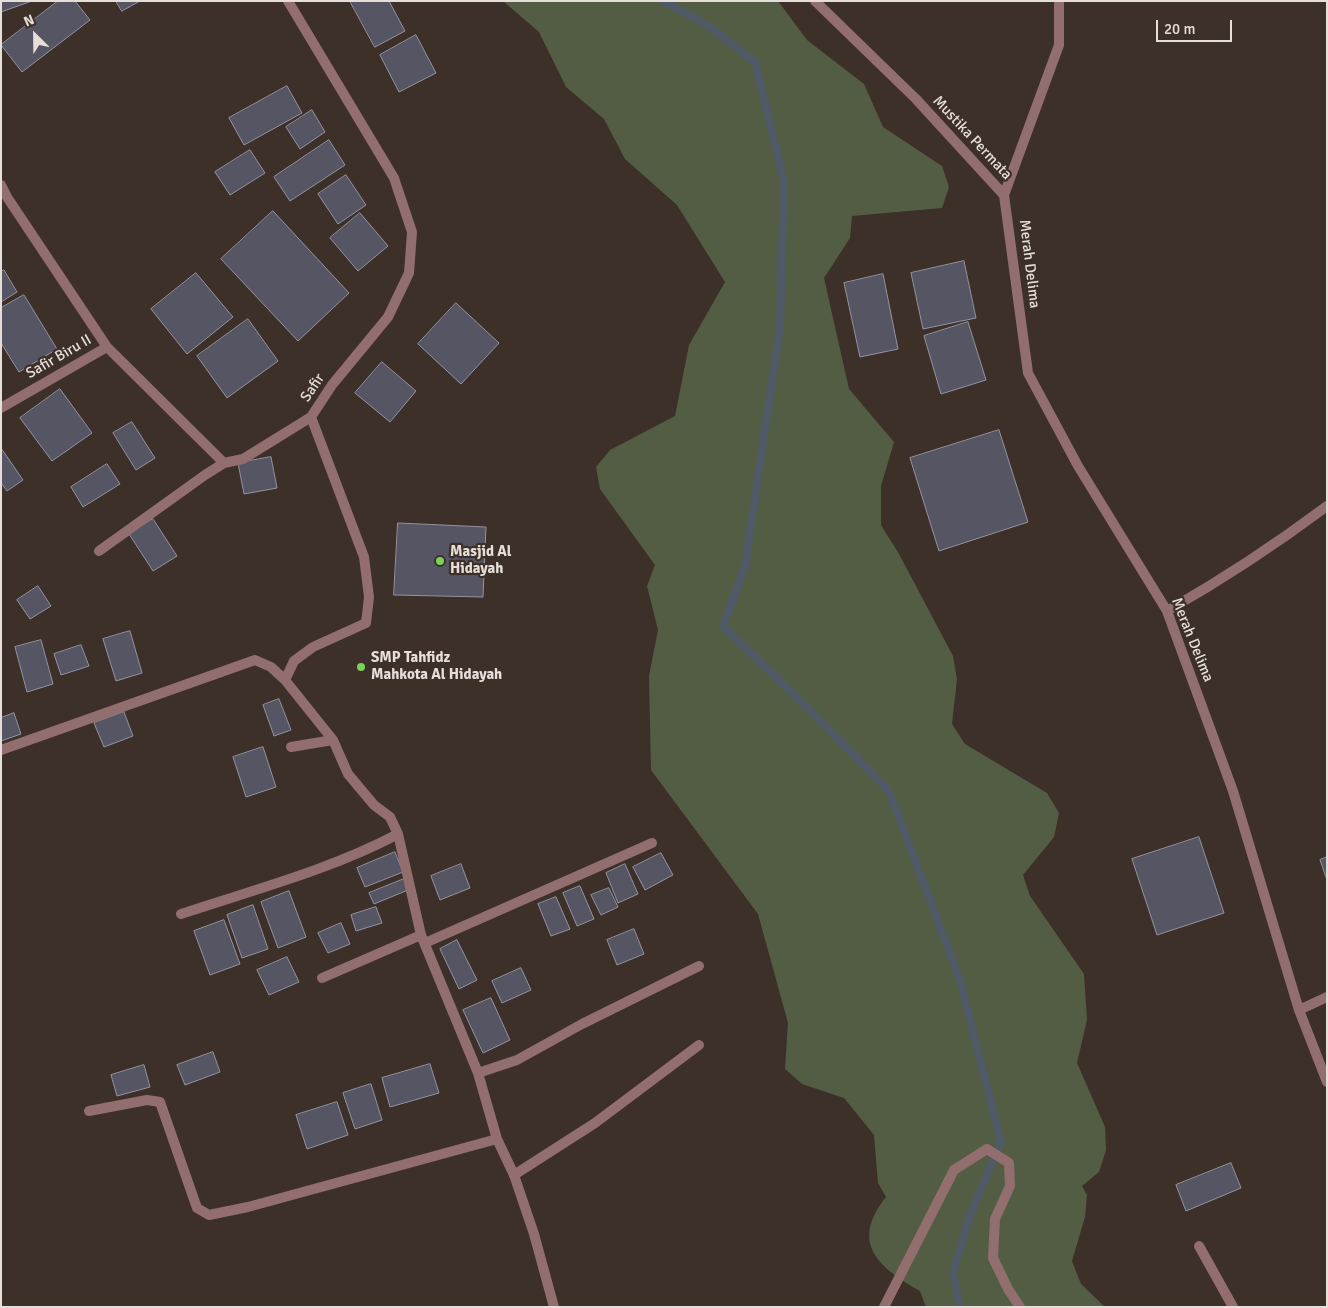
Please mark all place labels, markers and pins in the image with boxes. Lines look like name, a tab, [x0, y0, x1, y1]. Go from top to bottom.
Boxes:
place label: Masjid Al Hidayah	[450, 543, 511, 578]
marker: Masjid Al Hidayah	[434, 555, 446, 567]
place label: SMP Tahfidz Mahkota Al Hidayah	[371, 649, 502, 684]
marker: SMP Tahfidz Mahkota Al Hidayah	[355, 661, 367, 673]

